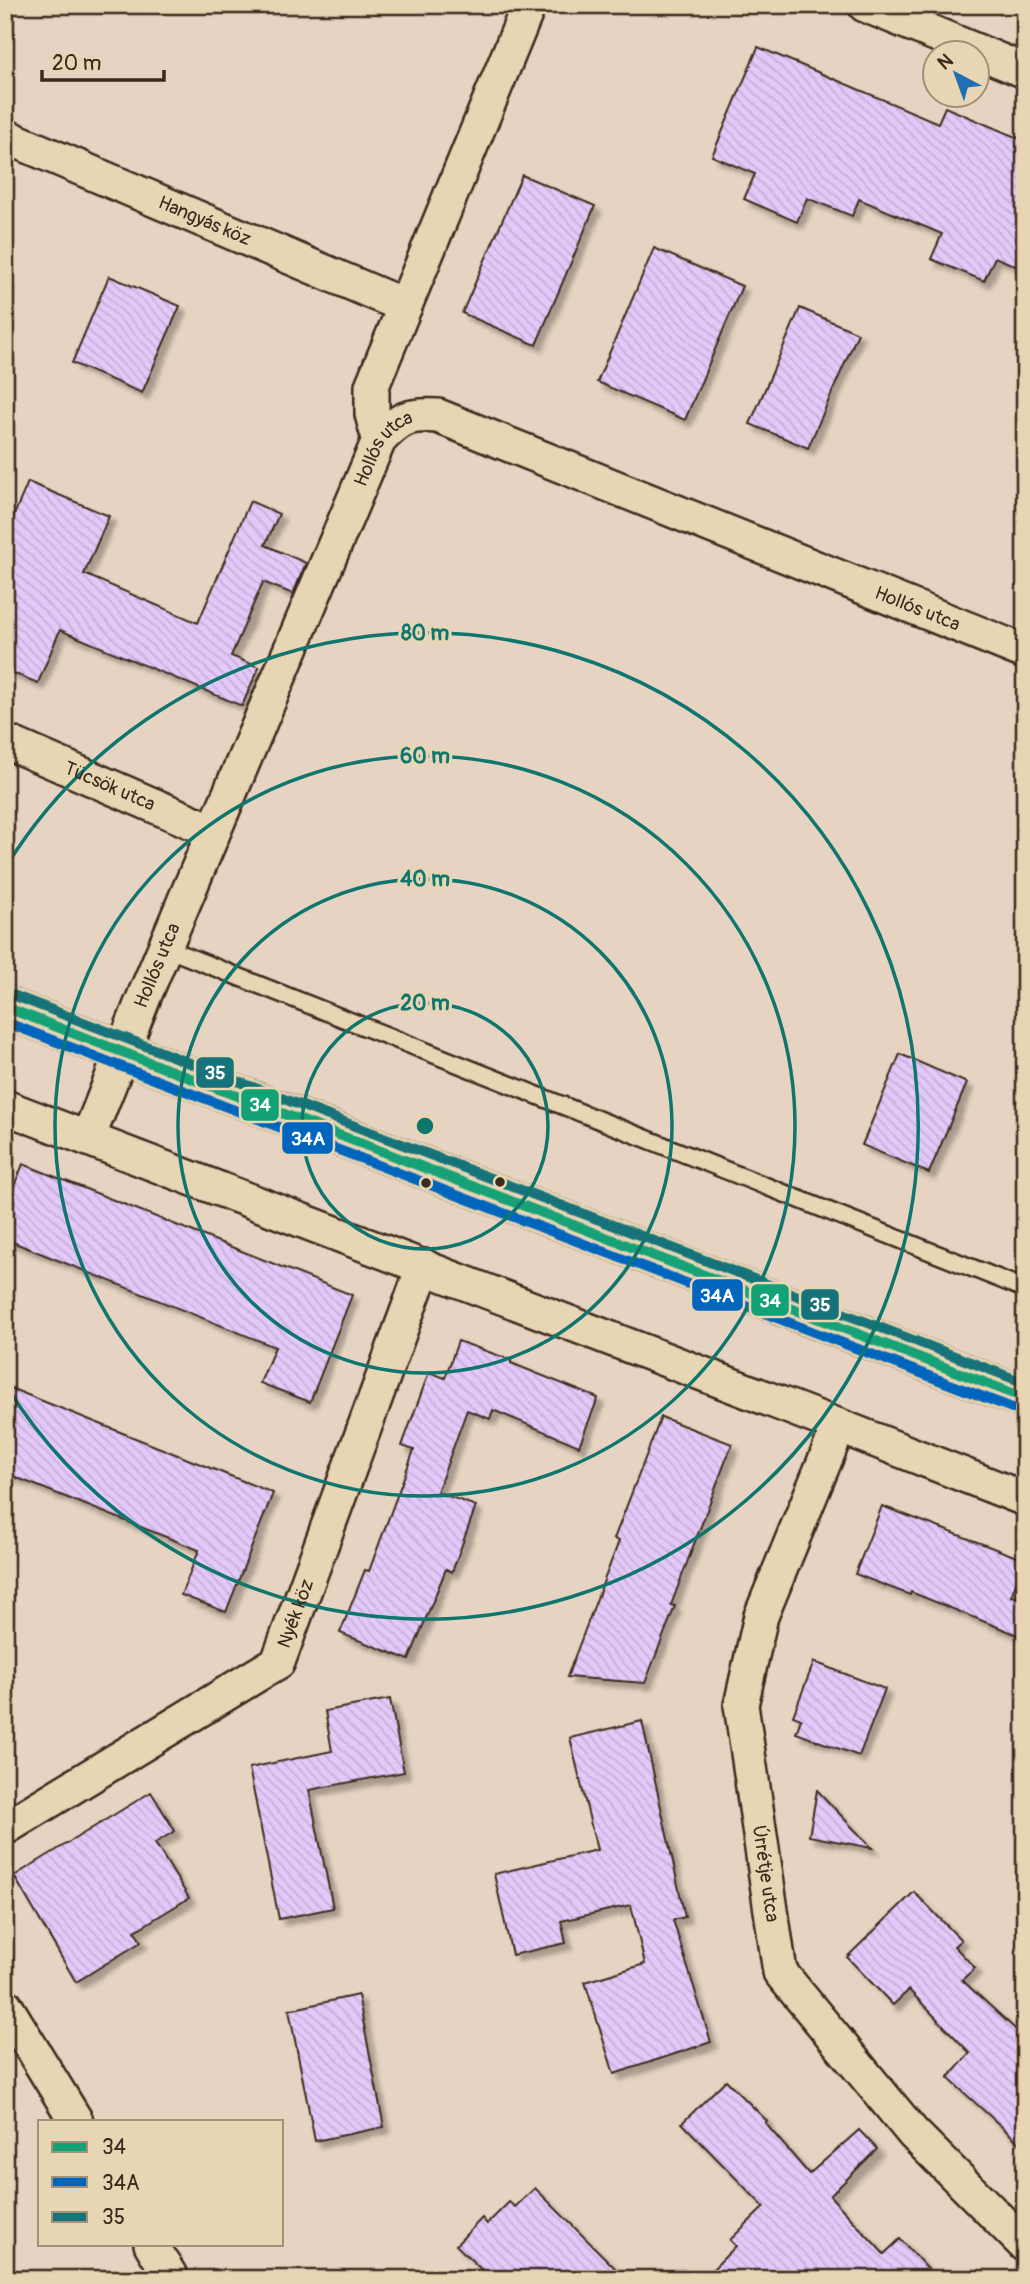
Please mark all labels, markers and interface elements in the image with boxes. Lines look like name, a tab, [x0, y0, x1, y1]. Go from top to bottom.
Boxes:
scale bar	[42, 38, 164, 82]
north arrow	[922, 38, 992, 108]
text: N	[933, 49, 958, 75]
text: 20 m	[52, 50, 101, 77]
street label: Hangyás köz	[155, 191, 255, 251]
street label: Hollós utca	[349, 405, 416, 490]
street label: Hollós utca	[871, 581, 964, 637]
text: 80 m	[401, 620, 449, 647]
text: 60 m	[400, 743, 450, 770]
street label: Tücsök utca	[60, 756, 159, 817]
text: 40 m	[400, 866, 450, 893]
street label: Hollós utca	[129, 919, 186, 1011]
text: 20 m	[400, 990, 450, 1017]
line badge: 35	[195, 1056, 235, 1089]
text: 35	[205, 1061, 225, 1085]
line badge: 34	[240, 1088, 280, 1122]
text: 34	[249, 1093, 271, 1117]
centre of rings	[413, 1114, 437, 1138]
line badge: 34A	[281, 1121, 334, 1155]
text: 34A	[291, 1127, 326, 1151]
unlabelled marker	[493, 1175, 507, 1189]
unlabelled marker	[419, 1176, 433, 1190]
line badge: 34A	[691, 1278, 744, 1312]
line badge: 34	[750, 1283, 790, 1317]
text: 34A	[700, 1284, 735, 1308]
line badge: 35	[800, 1288, 840, 1321]
text: 34	[759, 1289, 781, 1313]
text: 35	[810, 1293, 830, 1317]
street label: Nyék köz	[272, 1576, 319, 1651]
street label: Úrrétje utca	[747, 1824, 785, 1924]
legend	[38, 2120, 284, 2246]
text: 34	[102, 2134, 126, 2161]
text: 34A	[102, 2170, 140, 2197]
text: 35	[102, 2204, 125, 2231]

